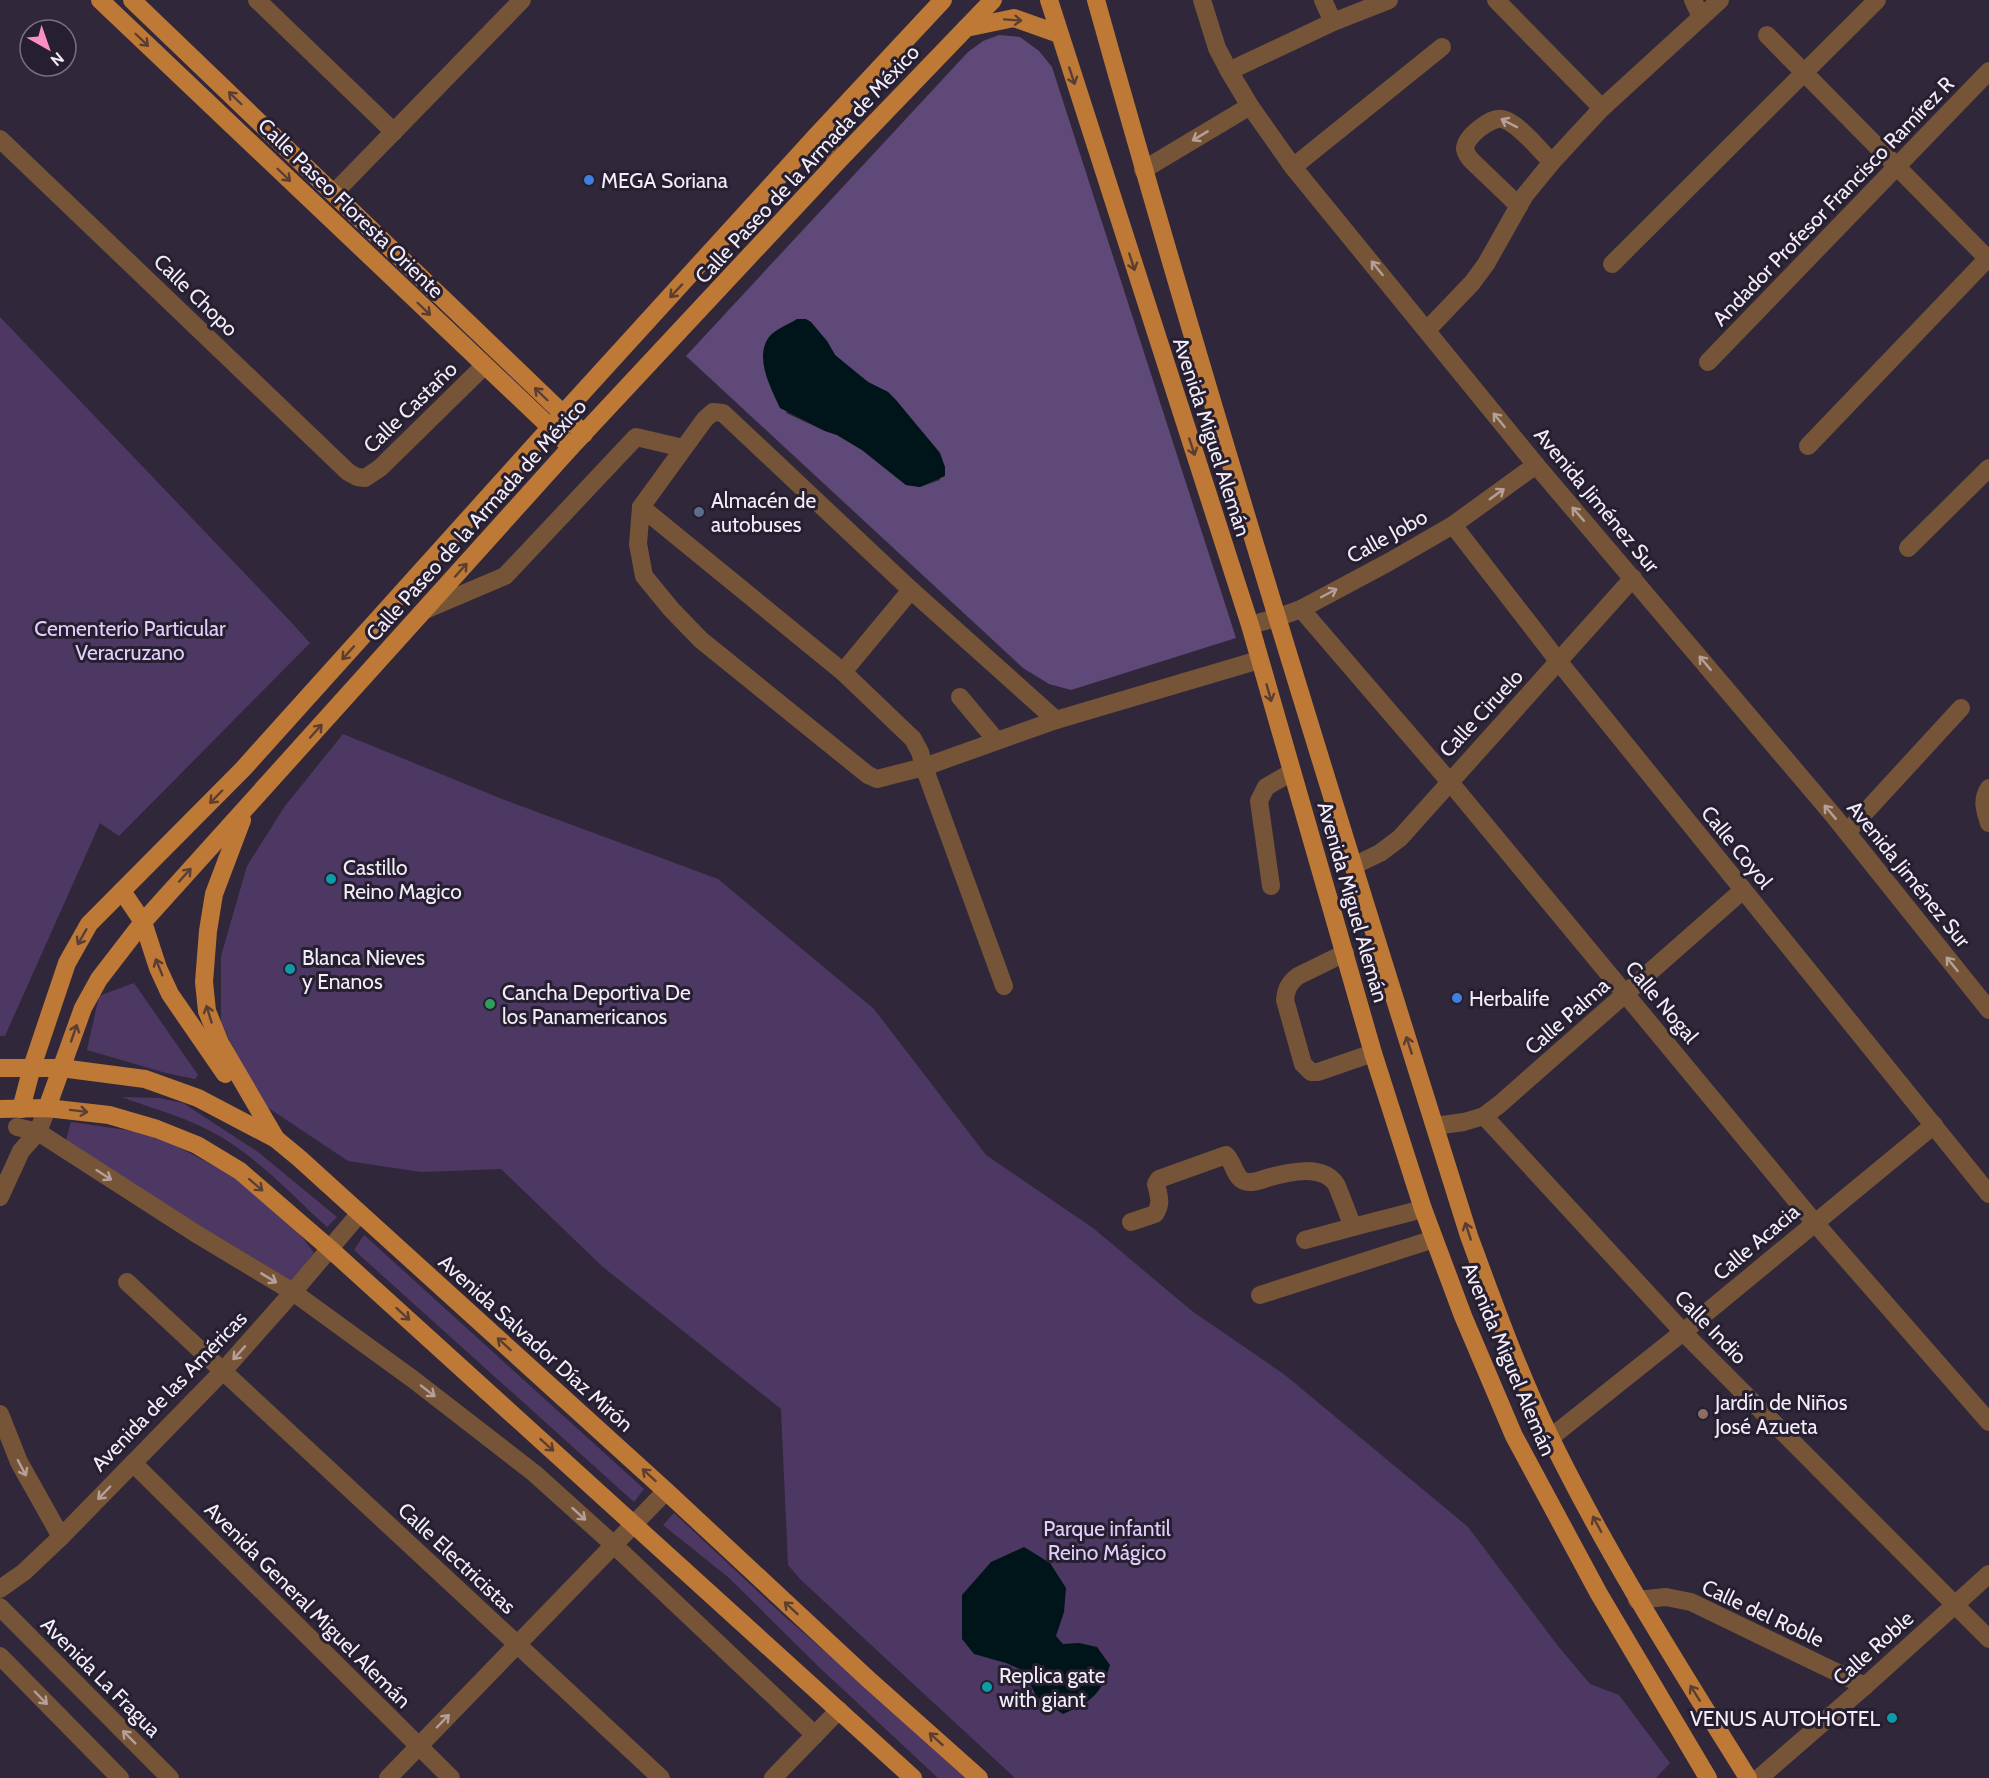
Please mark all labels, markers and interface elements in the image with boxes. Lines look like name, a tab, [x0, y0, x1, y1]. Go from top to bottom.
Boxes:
one-way arrow	[1003, 15, 1022, 26]
north arrow	[18, 18, 78, 78]
one-way arrow	[134, 33, 149, 47]
street label: Calle Paseo de la Armada de México	[690, 39, 924, 289]
text: N	[47, 48, 68, 70]
one-way arrow	[1068, 66, 1079, 85]
street label: Andador Profesor Francisco Ramírez R	[1707, 71, 1959, 331]
one-way arrow	[227, 91, 242, 105]
street label: Calle Paseo Floresta Oriente	[253, 113, 449, 303]
one-way arrow	[1500, 117, 1518, 129]
one-way arrow	[1192, 131, 1209, 143]
one-way arrow	[276, 167, 291, 182]
place label: MEGA Soriana	[601, 168, 728, 193]
marker: MEGA Soriana	[582, 173, 596, 187]
street label: Calle Chopo	[149, 249, 243, 341]
one-way arrow	[1127, 252, 1138, 271]
one-way arrow	[1370, 260, 1383, 276]
one-way arrow	[669, 283, 683, 298]
one-way arrow	[417, 302, 432, 317]
street label: Avenida Miguel Alemán	[1168, 334, 1256, 540]
street label: Calle Castaño	[358, 356, 462, 458]
one-way arrow	[534, 387, 549, 401]
street label: Calle Paseo de la Armada de México	[361, 394, 591, 646]
one-way arrow	[1493, 412, 1506, 428]
street label: Avenida Jiménez Sur	[1529, 422, 1665, 578]
one-way arrow	[1187, 437, 1198, 456]
place label: Almacén de autobuses	[711, 488, 816, 537]
one-way arrow	[1488, 488, 1504, 500]
street label: Calle Jobo	[1342, 504, 1432, 568]
marker: Almacén de autobuses	[692, 505, 706, 519]
one-way arrow	[1571, 507, 1585, 522]
one-way arrow	[454, 563, 468, 578]
one-way arrow	[1320, 587, 1338, 599]
park label: Cementerio Particular Veracruzano	[34, 616, 226, 665]
one-way arrow	[341, 645, 355, 660]
one-way arrow	[1698, 655, 1711, 671]
street label: Calle Ciruelo	[1434, 664, 1528, 762]
one-way arrow	[1264, 684, 1275, 703]
one-way arrow	[309, 723, 323, 738]
one-way arrow	[209, 789, 223, 804]
street label: Avenida Jiménez Sur	[1842, 796, 1976, 953]
street label: Avenida Miguel Alemán	[1312, 799, 1394, 1005]
street label: Calle Coyol	[1696, 801, 1778, 893]
one-way arrow	[1824, 804, 1837, 820]
place label: Castillo Reino Magico	[343, 855, 462, 904]
one-way arrow	[178, 868, 192, 883]
marker: Castillo Reino Magico	[324, 872, 338, 886]
one-way arrow	[75, 928, 87, 945]
place label: Blanca Nieves y Enanos	[302, 945, 425, 994]
street label: Calle Nogal	[1620, 956, 1704, 1048]
one-way arrow	[1946, 956, 1959, 972]
one-way arrow	[153, 959, 164, 977]
marker: Blanca Nieves y Enanos	[283, 962, 297, 976]
street label: Calle Palma	[1520, 973, 1614, 1059]
place label: Cancha Deportiva De los Panamericanos	[502, 980, 691, 1029]
place label: Herbalife	[1469, 986, 1550, 1011]
marker: Herbalife	[1450, 991, 1464, 1005]
marker: Cancha Deportiva De los Panamericanos	[483, 997, 497, 1011]
one-way arrow	[203, 1005, 214, 1024]
one-way arrow	[69, 1024, 80, 1043]
one-way arrow	[1403, 1036, 1414, 1055]
one-way arrow	[69, 1106, 89, 1117]
one-way arrow	[95, 1169, 112, 1181]
one-way arrow	[248, 1179, 264, 1192]
street label: Calle Acacia	[1708, 1199, 1804, 1285]
one-way arrow	[1462, 1222, 1473, 1241]
street label: Avenida Salvador Díaz Mirón	[434, 1249, 638, 1437]
street label: Avenida Miguel Alemán	[1457, 1259, 1561, 1459]
one-way arrow	[260, 1272, 277, 1284]
street label: Calle Indio	[1670, 1285, 1752, 1369]
street label: Avenida de las Américas	[86, 1306, 252, 1476]
one-way arrow	[395, 1307, 410, 1321]
one-way arrow	[497, 1337, 512, 1351]
one-way arrow	[232, 1345, 246, 1360]
one-way arrow	[420, 1384, 436, 1397]
place label: Jardín de Niños José Azueta	[1714, 1390, 1848, 1439]
marker: Jardín de Niños José Azueta	[1696, 1407, 1710, 1421]
one-way arrow	[540, 1438, 555, 1452]
one-way arrow	[16, 1459, 28, 1476]
one-way arrow	[641, 1468, 656, 1482]
one-way arrow	[96, 1486, 111, 1501]
street label: Avenida General Miguel Alemán	[200, 1497, 416, 1713]
street label: Calle Electricistas	[393, 1497, 521, 1619]
one-way arrow	[572, 1507, 587, 1521]
park label: Parque infantil Reino Mágico	[1043, 1516, 1171, 1565]
one-way arrow	[1591, 1516, 1602, 1534]
street label: Calle del Roble	[1698, 1574, 1828, 1652]
one-way arrow	[784, 1601, 799, 1615]
street label: Calle Roble	[1828, 1605, 1918, 1691]
street label: Avenida La Fragua	[36, 1612, 166, 1742]
place label: Replica gate with giant	[999, 1663, 1106, 1712]
marker: Replica gate with giant	[980, 1680, 994, 1694]
one-way arrow	[1688, 1685, 1700, 1702]
one-way arrow	[34, 1690, 48, 1705]
place label: VENUS AUTOHOTEL	[1690, 1706, 1880, 1731]
marker: VENUS AUTOHOTEL	[1885, 1711, 1899, 1725]
one-way arrow	[436, 1714, 450, 1729]
one-way arrow	[122, 1729, 136, 1744]
one-way arrow	[928, 1732, 943, 1746]

